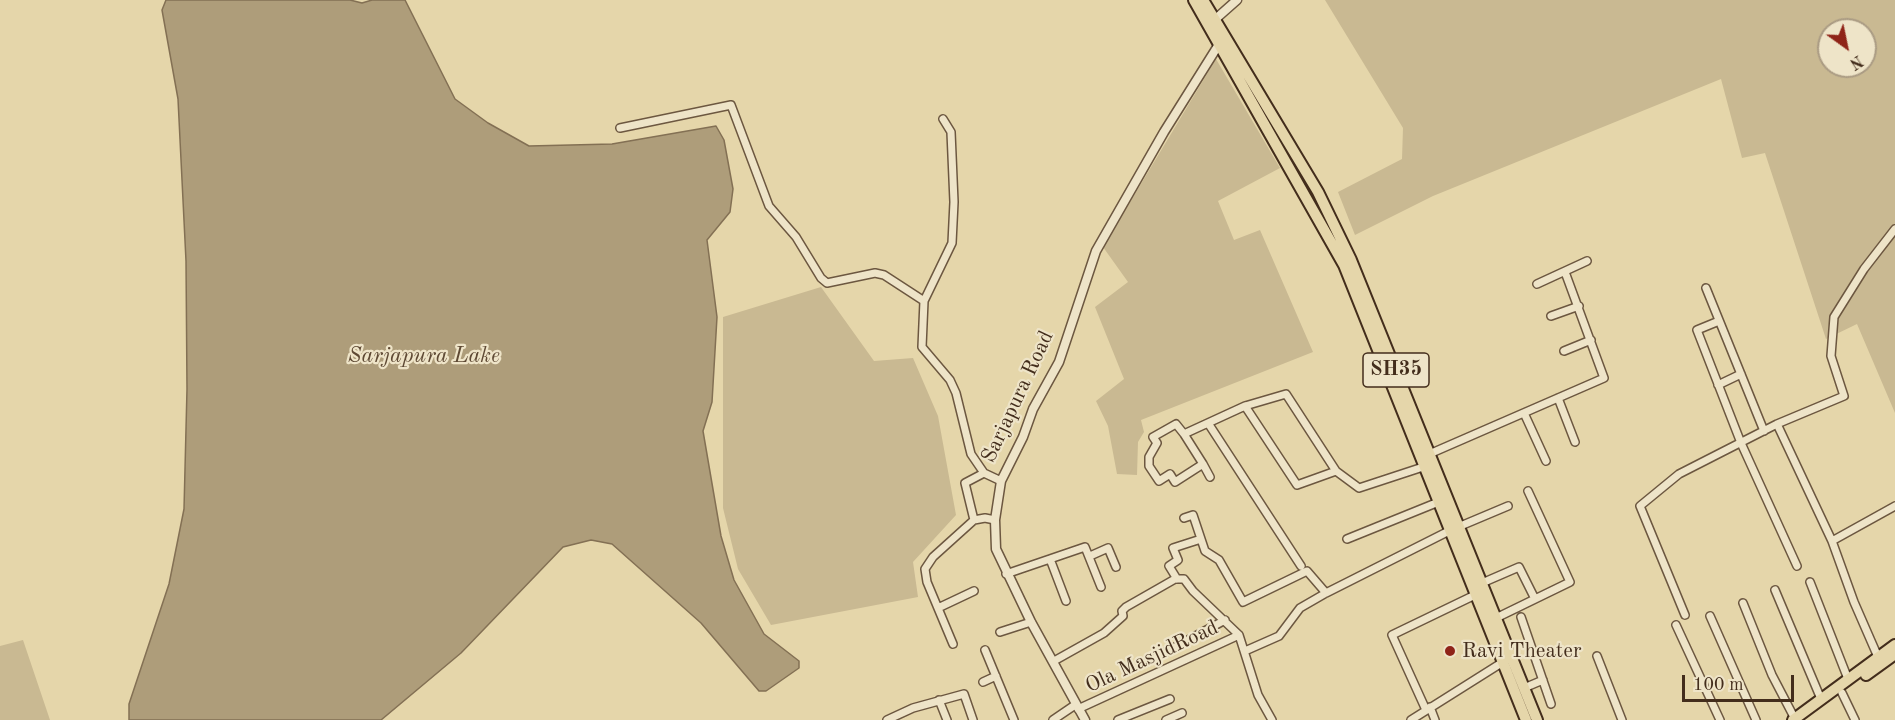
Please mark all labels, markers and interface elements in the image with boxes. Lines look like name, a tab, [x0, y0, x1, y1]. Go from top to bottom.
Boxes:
north arrow	[1817, 18, 1877, 78]
text: N	[1846, 51, 1865, 71]
street label: Sarjapura Road	[976, 327, 1060, 467]
water label: Sarjapura Lake	[348, 343, 500, 369]
road number: SH35	[1363, 353, 1429, 387]
street label: Ola MasjidRoad	[1081, 615, 1223, 699]
place label: Ravi Theater	[1462, 638, 1581, 664]
marker: Ravi Theater	[1443, 644, 1457, 658]
scale bar	[1685, 663, 1798, 701]
text: 100 m	[1693, 676, 1744, 694]

